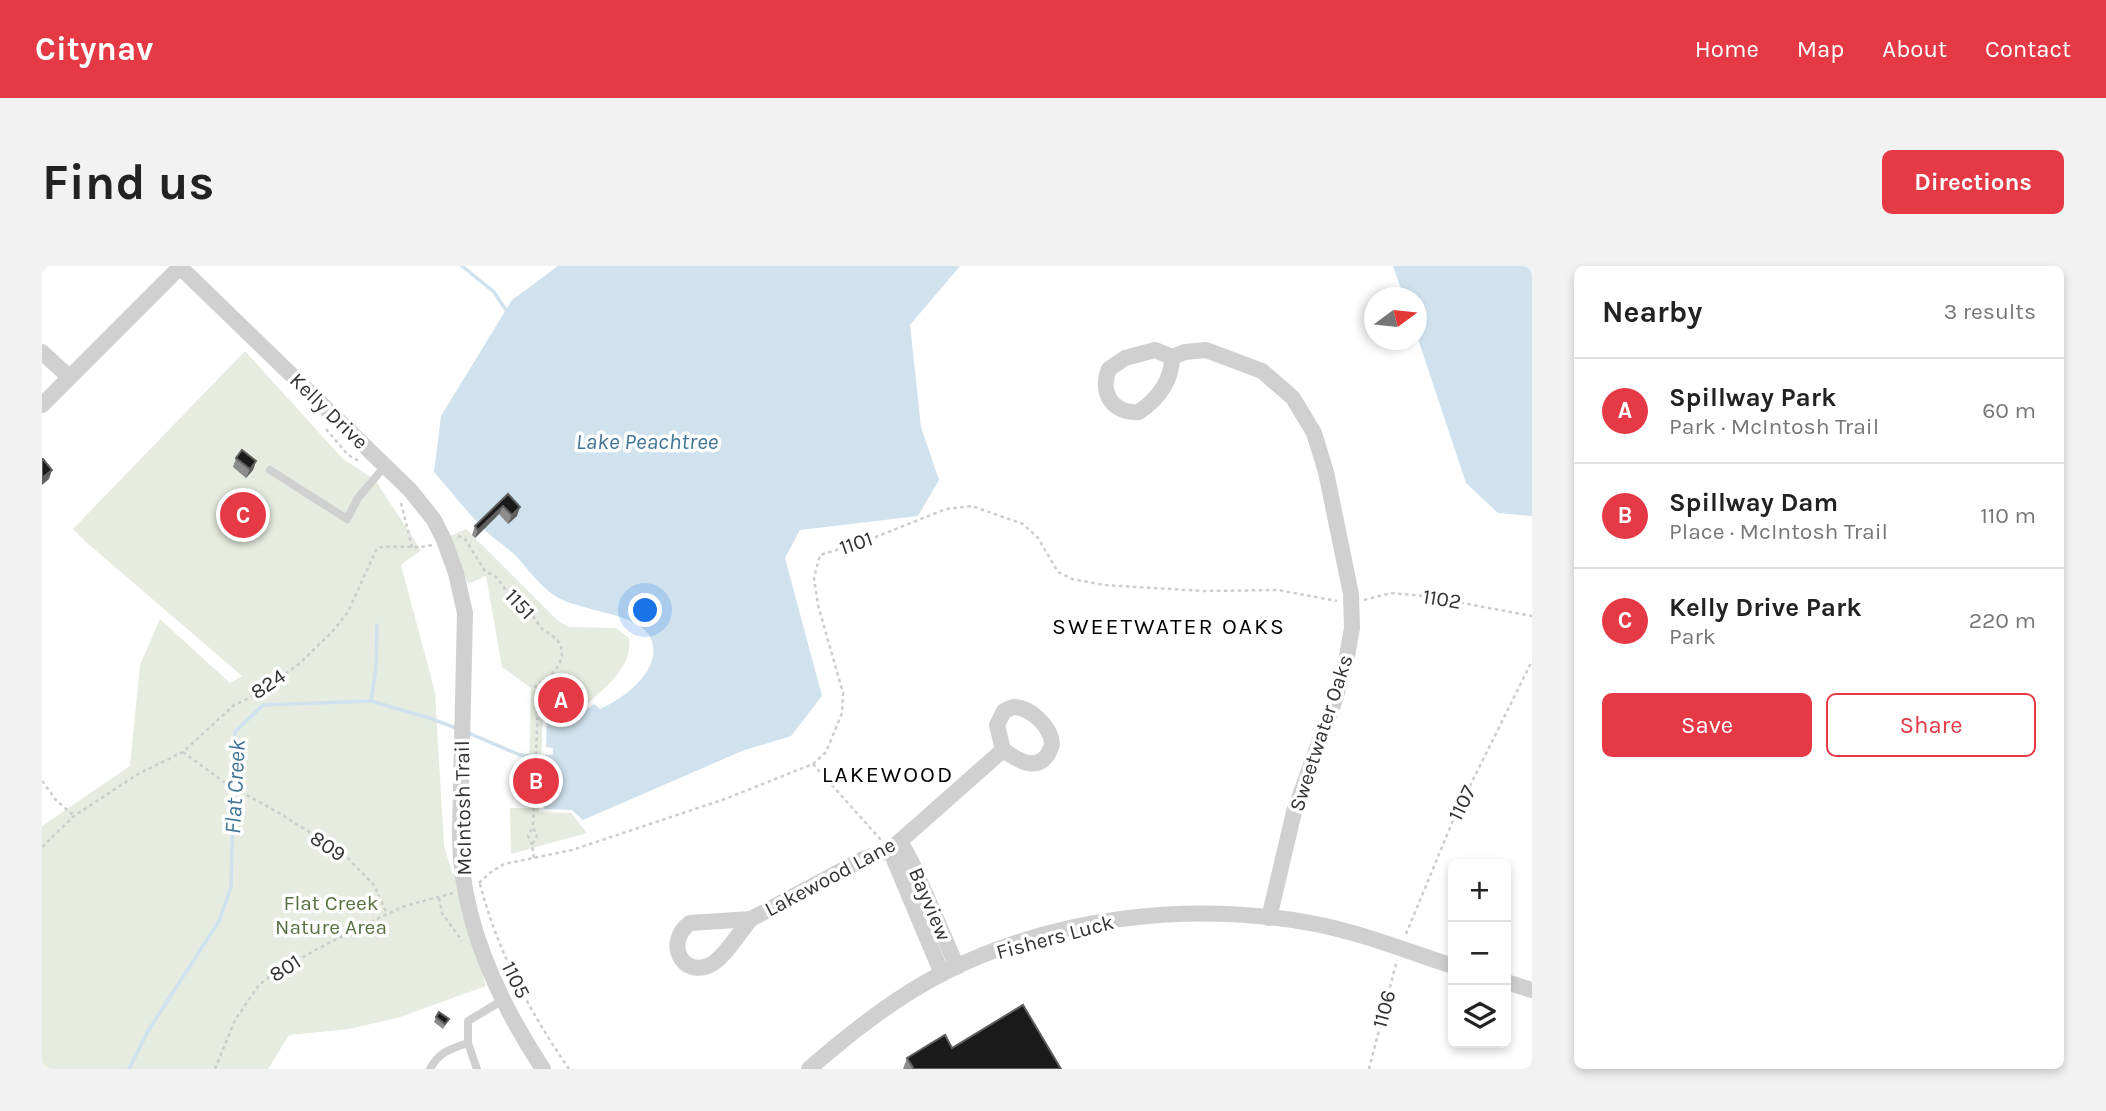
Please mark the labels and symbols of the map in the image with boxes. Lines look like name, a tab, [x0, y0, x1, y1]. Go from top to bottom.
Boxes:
north arrow	[1364, 287, 1427, 350]
street label: Kelly Drive	[285, 368, 373, 454]
water label: Lake Peachtree	[576, 428, 719, 455]
pin: C	[220, 489, 266, 541]
street label: 1101	[836, 526, 876, 560]
street label: 1151	[500, 584, 540, 624]
street label: 1102	[1421, 584, 1463, 614]
your location	[628, 593, 662, 627]
district label: SWEETWATER OAKS	[1052, 613, 1286, 640]
street label: Sweetwater Oaks	[1284, 652, 1358, 814]
street label: 824	[246, 664, 290, 704]
pin: A	[538, 674, 584, 726]
water label: Flat Creek	[219, 739, 251, 835]
street label: McIntosh Trail	[450, 740, 476, 876]
pin: B	[513, 755, 559, 807]
district label: LAKEWOOD	[822, 761, 954, 788]
street label: 1107	[1443, 781, 1481, 825]
street label: 809	[306, 826, 350, 866]
street label: Lakewood Lane	[761, 832, 899, 922]
street label: Bayview	[904, 864, 956, 944]
park label: Flat Creek Nature Area	[275, 891, 387, 939]
street label: Fishers Luck	[994, 910, 1116, 964]
street label: 801	[265, 949, 305, 987]
street label: 1105	[497, 958, 535, 1002]
street label: 1106	[1367, 987, 1401, 1031]

